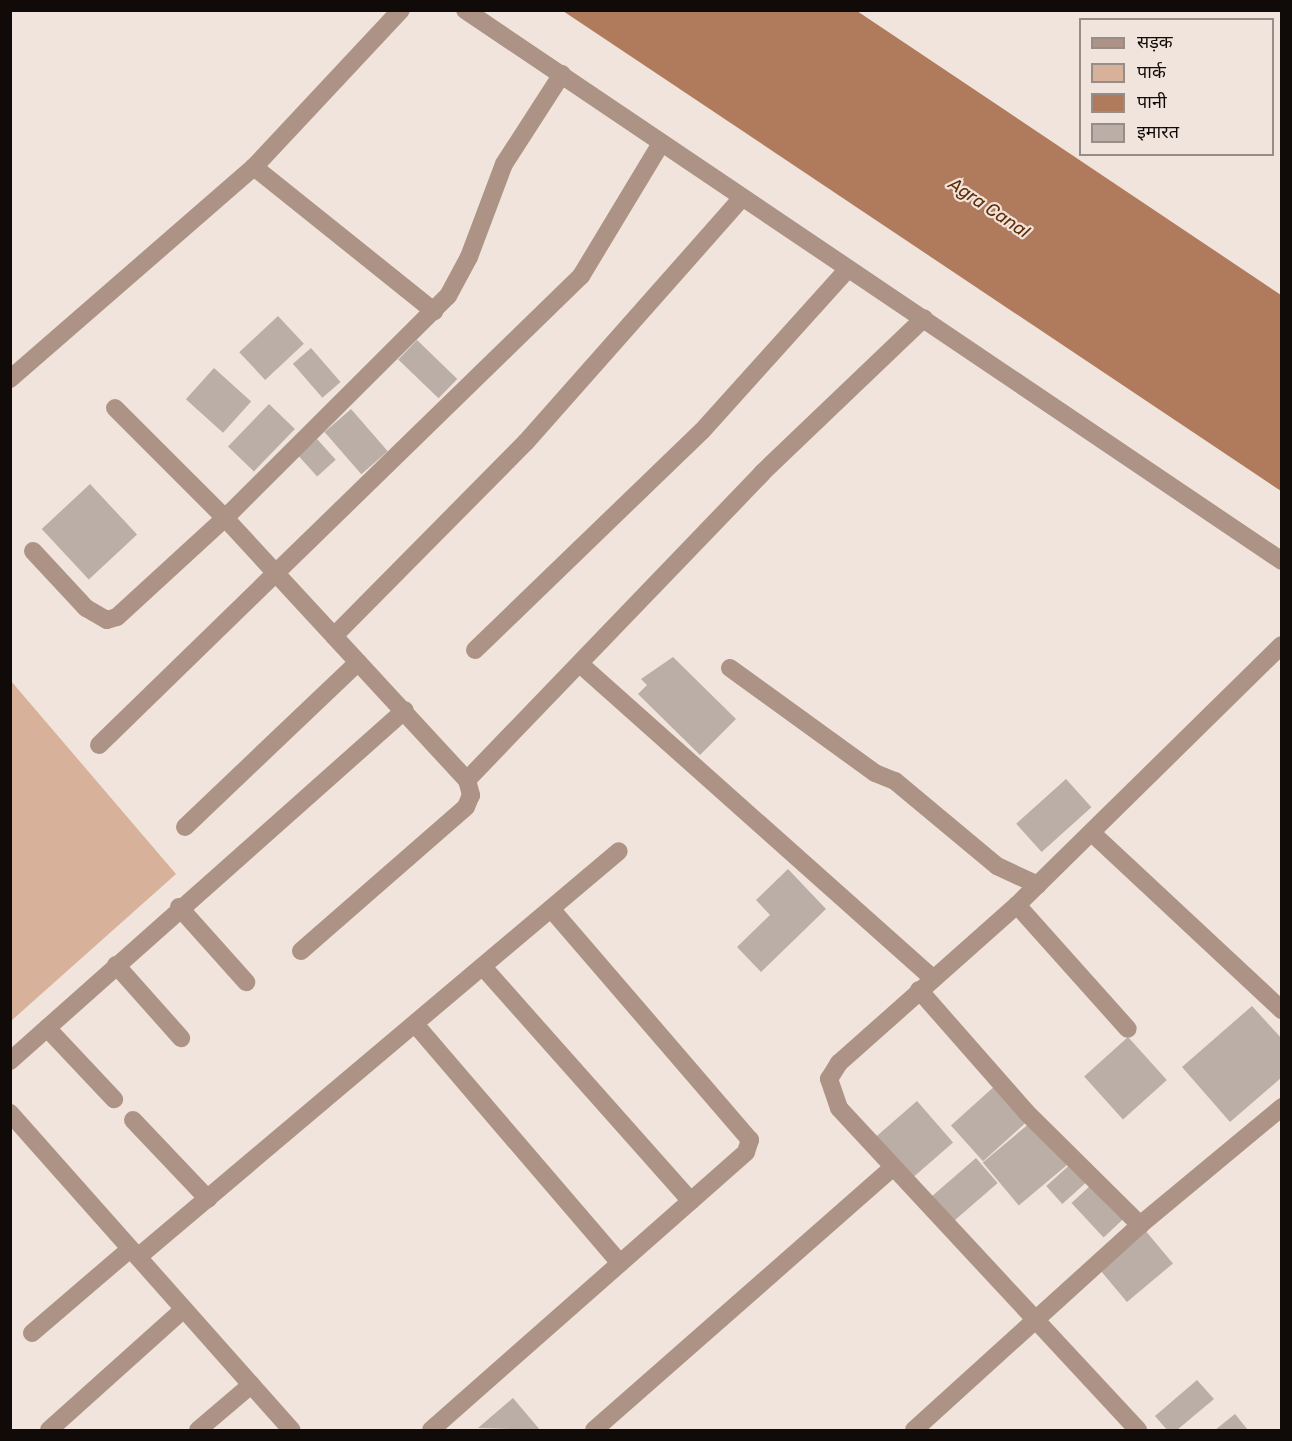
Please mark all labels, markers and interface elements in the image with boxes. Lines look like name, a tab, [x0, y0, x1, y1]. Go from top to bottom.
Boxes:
legend	[1079, 18, 1274, 156]
text: सड़क	[1137, 31, 1173, 53]
text: पार्क	[1137, 61, 1166, 83]
text: पानी	[1137, 91, 1167, 113]
text: इमारत	[1137, 121, 1179, 143]
water label: Agra Canal	[944, 173, 1034, 243]

